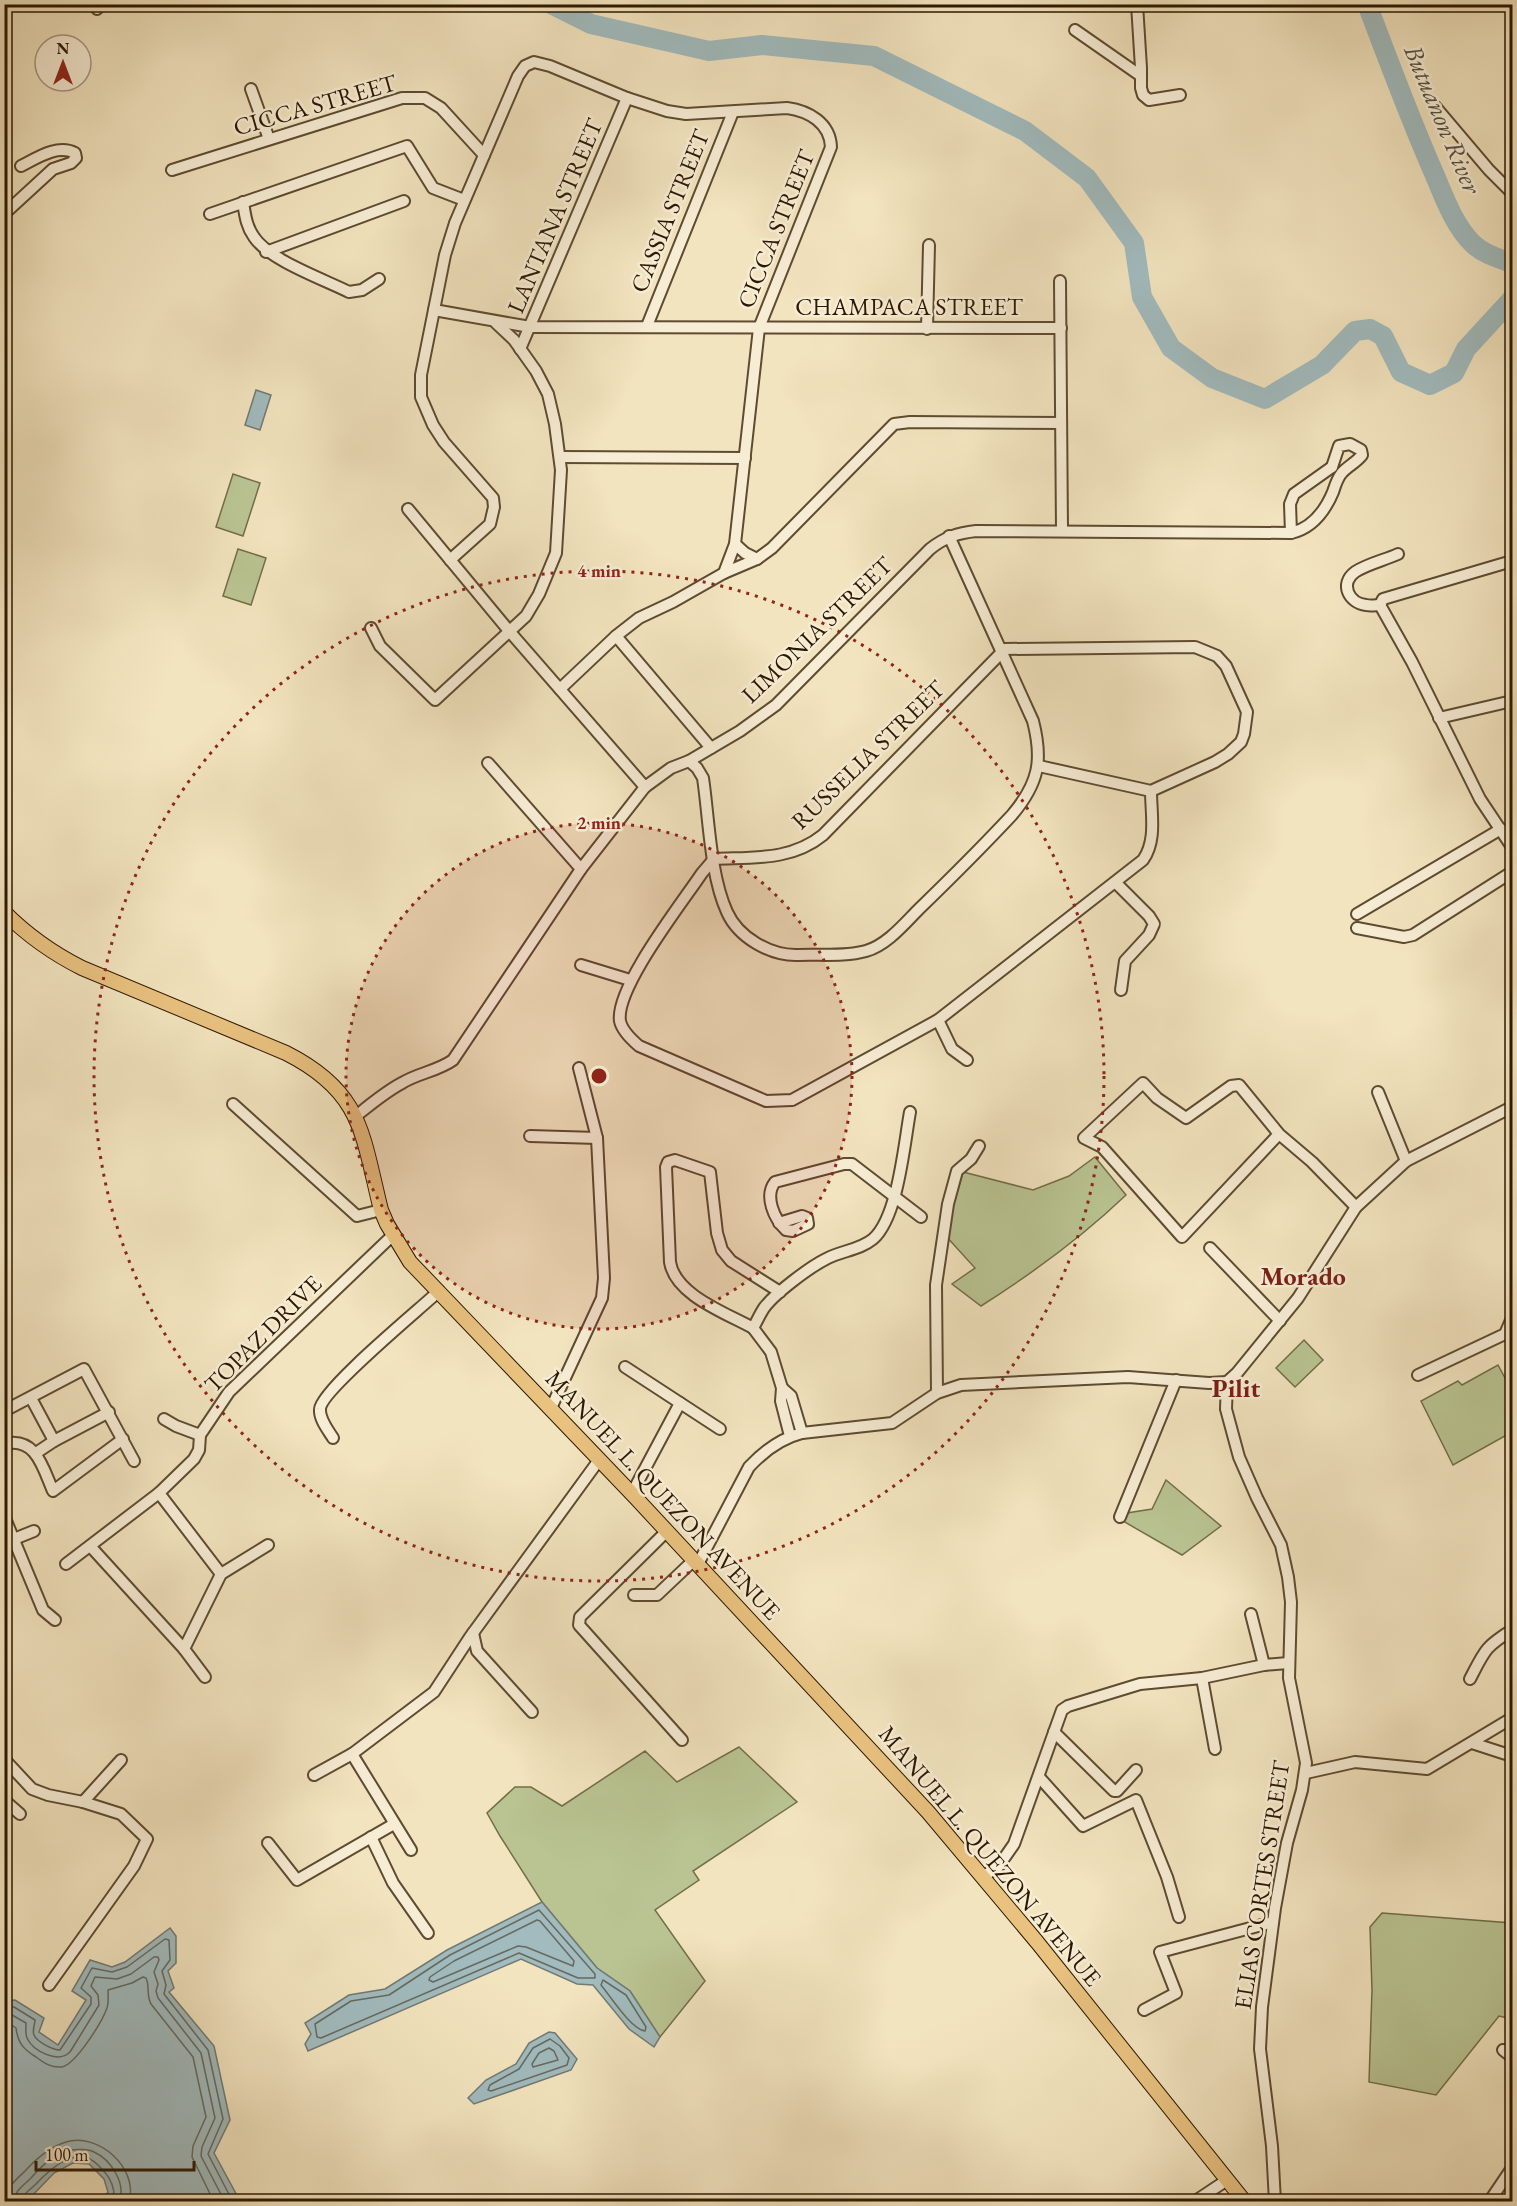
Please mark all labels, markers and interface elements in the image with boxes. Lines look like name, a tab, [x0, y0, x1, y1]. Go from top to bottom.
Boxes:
north arrow	[33, 33, 93, 93]
text: N	[57, 38, 70, 59]
water label: Butuanon River	[1396, 38, 1490, 200]
street label: CICCA STREET	[230, 66, 401, 143]
street label: LANTANA STREET	[500, 113, 610, 318]
street label: CASSIA STREET	[623, 124, 717, 297]
street label: CICCA STREET	[730, 144, 822, 313]
street label: CHAMPACA STREET	[795, 291, 1024, 322]
street label: LIMONIA STREET	[735, 549, 899, 710]
text: 4 min	[577, 559, 621, 582]
street label: RUSSELIA STREET	[784, 673, 952, 836]
text: 2 min	[577, 811, 621, 834]
centre of rings	[589, 1066, 609, 1086]
district label: Morado	[1260, 1259, 1346, 1293]
street label: TOPAZ DRIVE	[197, 1268, 328, 1399]
street label: MANUEL L. QUEZON AVENUE	[539, 1363, 788, 1626]
district label: Pilit	[1212, 1371, 1260, 1405]
street label: MANUEL L. QUEZON AVENUE	[872, 1719, 1109, 1992]
street label: ELIAS CORTES STREET	[1227, 1757, 1297, 2012]
scale bar	[36, 2134, 194, 2172]
text: 100 m	[45, 2143, 89, 2166]

